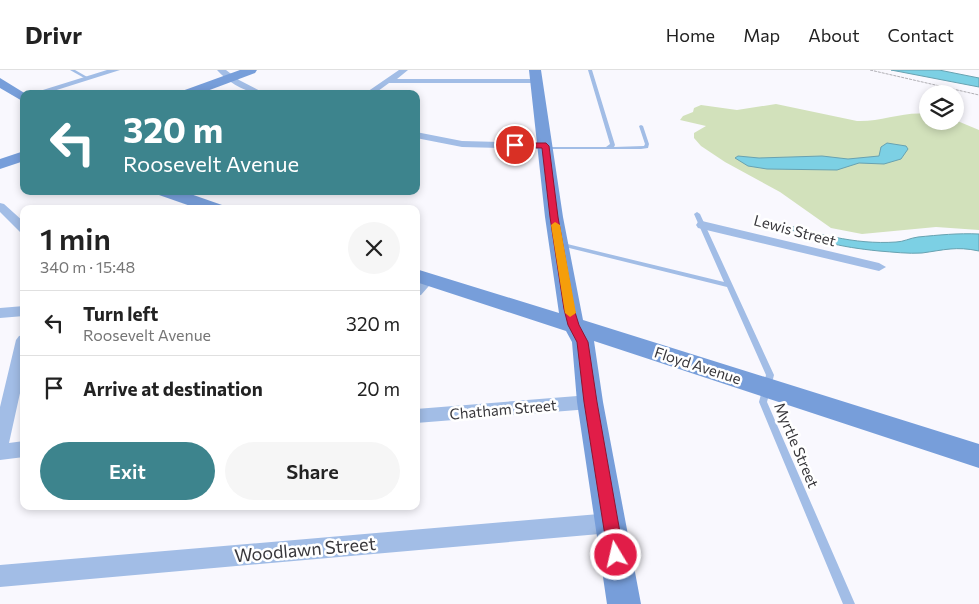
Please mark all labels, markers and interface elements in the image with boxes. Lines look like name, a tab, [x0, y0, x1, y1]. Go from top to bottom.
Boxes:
text: Drivr	[25, 20, 82, 49]
text: Home	[666, 24, 715, 46]
text: Map	[743, 24, 780, 46]
text: About	[808, 24, 860, 46]
text: Contact	[888, 24, 954, 46]
map controls	[919, 85, 964, 130]
button: layers	[919, 85, 964, 130]
text: 320 m	[123, 107, 223, 150]
icon: left	[40, 110, 105, 175]
pin	[494, 124, 536, 166]
icon: arrive	[501, 131, 529, 159]
text: Roosevelt Avenue	[123, 150, 299, 177]
street label: Lewis Street	[752, 210, 838, 250]
text: 1 min	[40, 219, 111, 256]
button: close	[348, 222, 400, 274]
text: 340 m · 15:48	[40, 257, 135, 276]
text: Turn left	[83, 302, 158, 325]
icon: left	[40, 309, 68, 337]
text: 320 m	[346, 312, 400, 335]
text: Roosevelt Avenue	[83, 325, 211, 344]
street label: Floyd Avenue	[652, 343, 744, 388]
icon: arrive	[40, 374, 68, 402]
text: Arrive at destination	[83, 377, 263, 400]
text: 20 m	[357, 377, 400, 400]
street label: Chatham Street	[449, 395, 557, 423]
street label: Myrtle Street	[771, 400, 823, 490]
button: Exit	[40, 442, 215, 500]
button: Share	[225, 442, 400, 500]
position arrow	[589, 528, 641, 580]
street label: Woodlawn Street	[233, 532, 377, 566]

